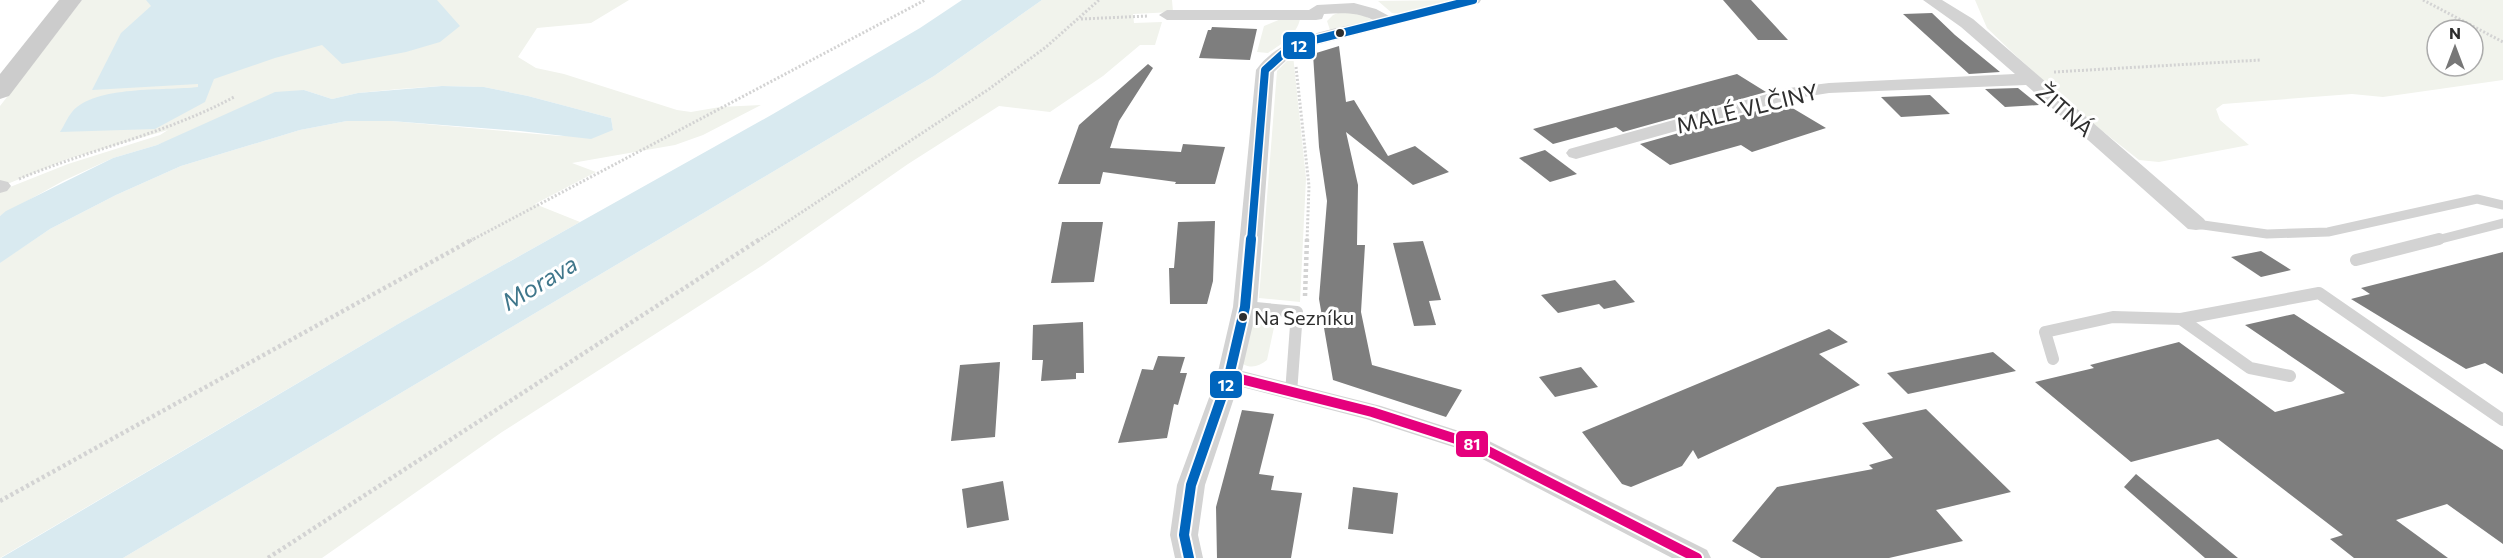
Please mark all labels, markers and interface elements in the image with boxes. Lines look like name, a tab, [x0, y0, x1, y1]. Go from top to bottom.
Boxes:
north arrow	[2425, 18, 2485, 78]
text: N	[2449, 23, 2461, 42]
unlabelled marker	[1334, 27, 1346, 39]
line badge: 12	[1282, 31, 1316, 60]
text: 12	[1291, 36, 1307, 55]
street label: MALÉ VLČINY	[1673, 77, 1821, 139]
street label: ŽITNÁ	[2031, 78, 2099, 142]
water label: Morava	[496, 248, 582, 316]
place label: Na Sezníku	[1254, 305, 1354, 329]
marker: Na Sezníku	[1237, 311, 1249, 323]
line badge: 12	[1209, 370, 1243, 399]
text: 12	[1218, 375, 1234, 394]
line badge: 81	[1455, 430, 1489, 458]
text: 81	[1463, 434, 1481, 453]

